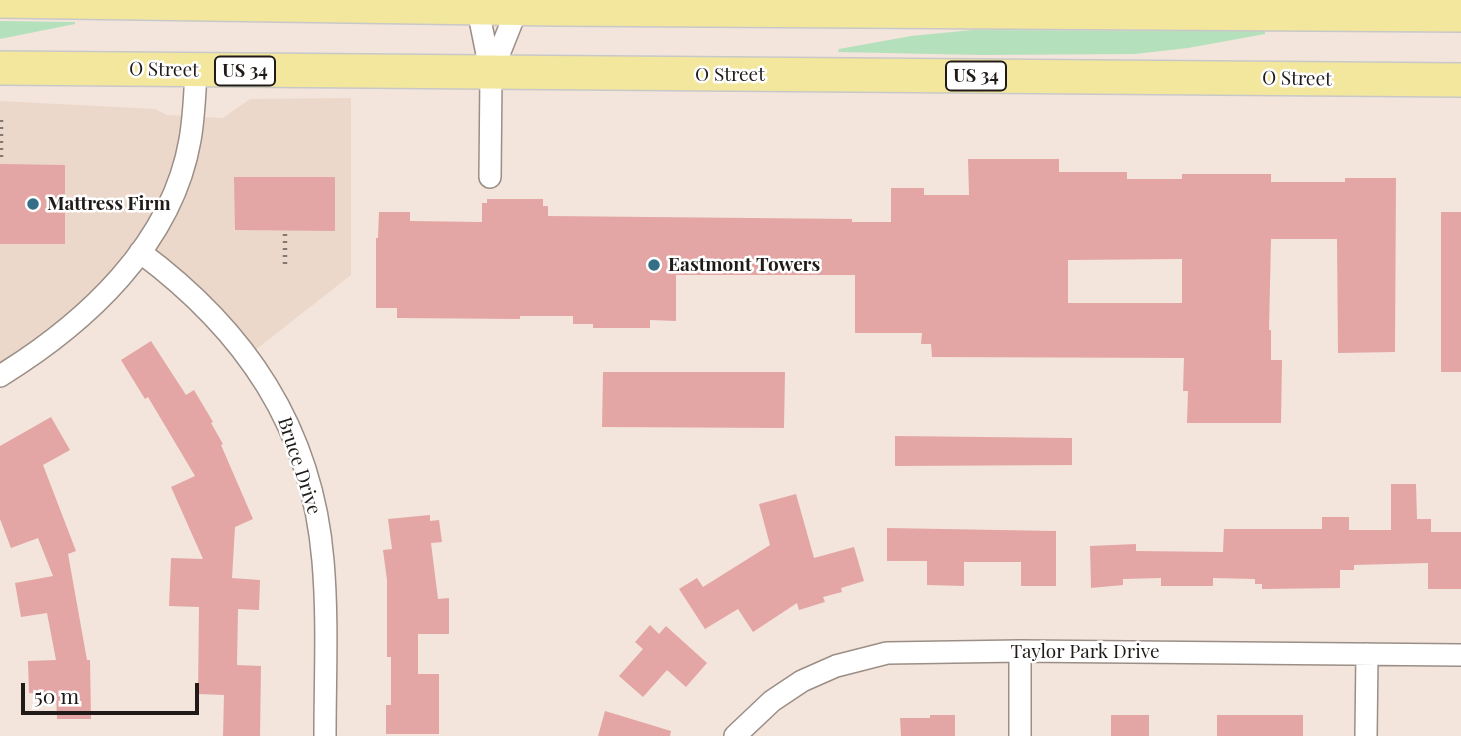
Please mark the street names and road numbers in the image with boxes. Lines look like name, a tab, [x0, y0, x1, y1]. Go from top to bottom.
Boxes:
road number: US 34	[215, 56, 275, 86]
street label: O Street	[129, 58, 199, 82]
road number: US 34	[946, 62, 1006, 90]
street label: O Street	[695, 64, 765, 86]
street label: O Street	[1262, 67, 1332, 91]
street label: Bruce Drive	[273, 414, 325, 518]
street label: Taylor Park Drive	[1010, 641, 1160, 663]

